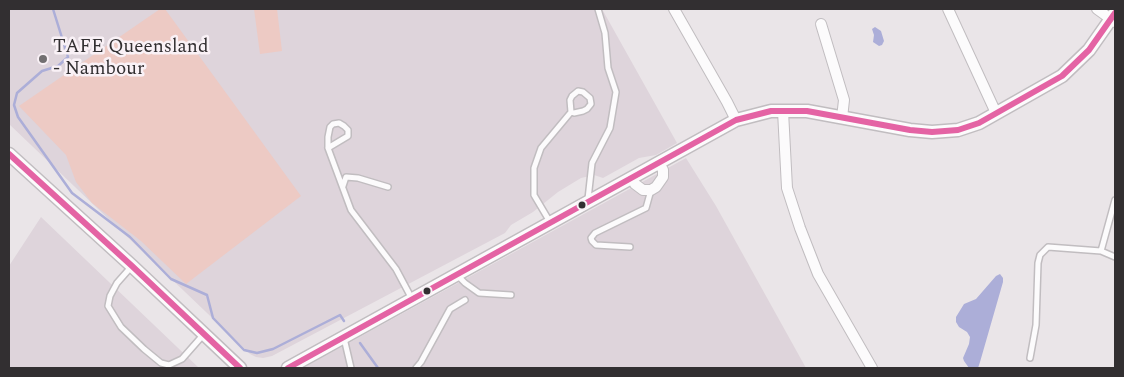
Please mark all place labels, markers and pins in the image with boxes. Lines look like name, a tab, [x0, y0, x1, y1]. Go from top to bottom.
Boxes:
place label: TAFE Queensland - Nambour	[53, 37, 208, 81]
marker: TAFE Queensland - Nambour	[37, 53, 49, 65]
unlabelled marker	[577, 200, 587, 210]
unlabelled marker	[422, 286, 432, 296]

